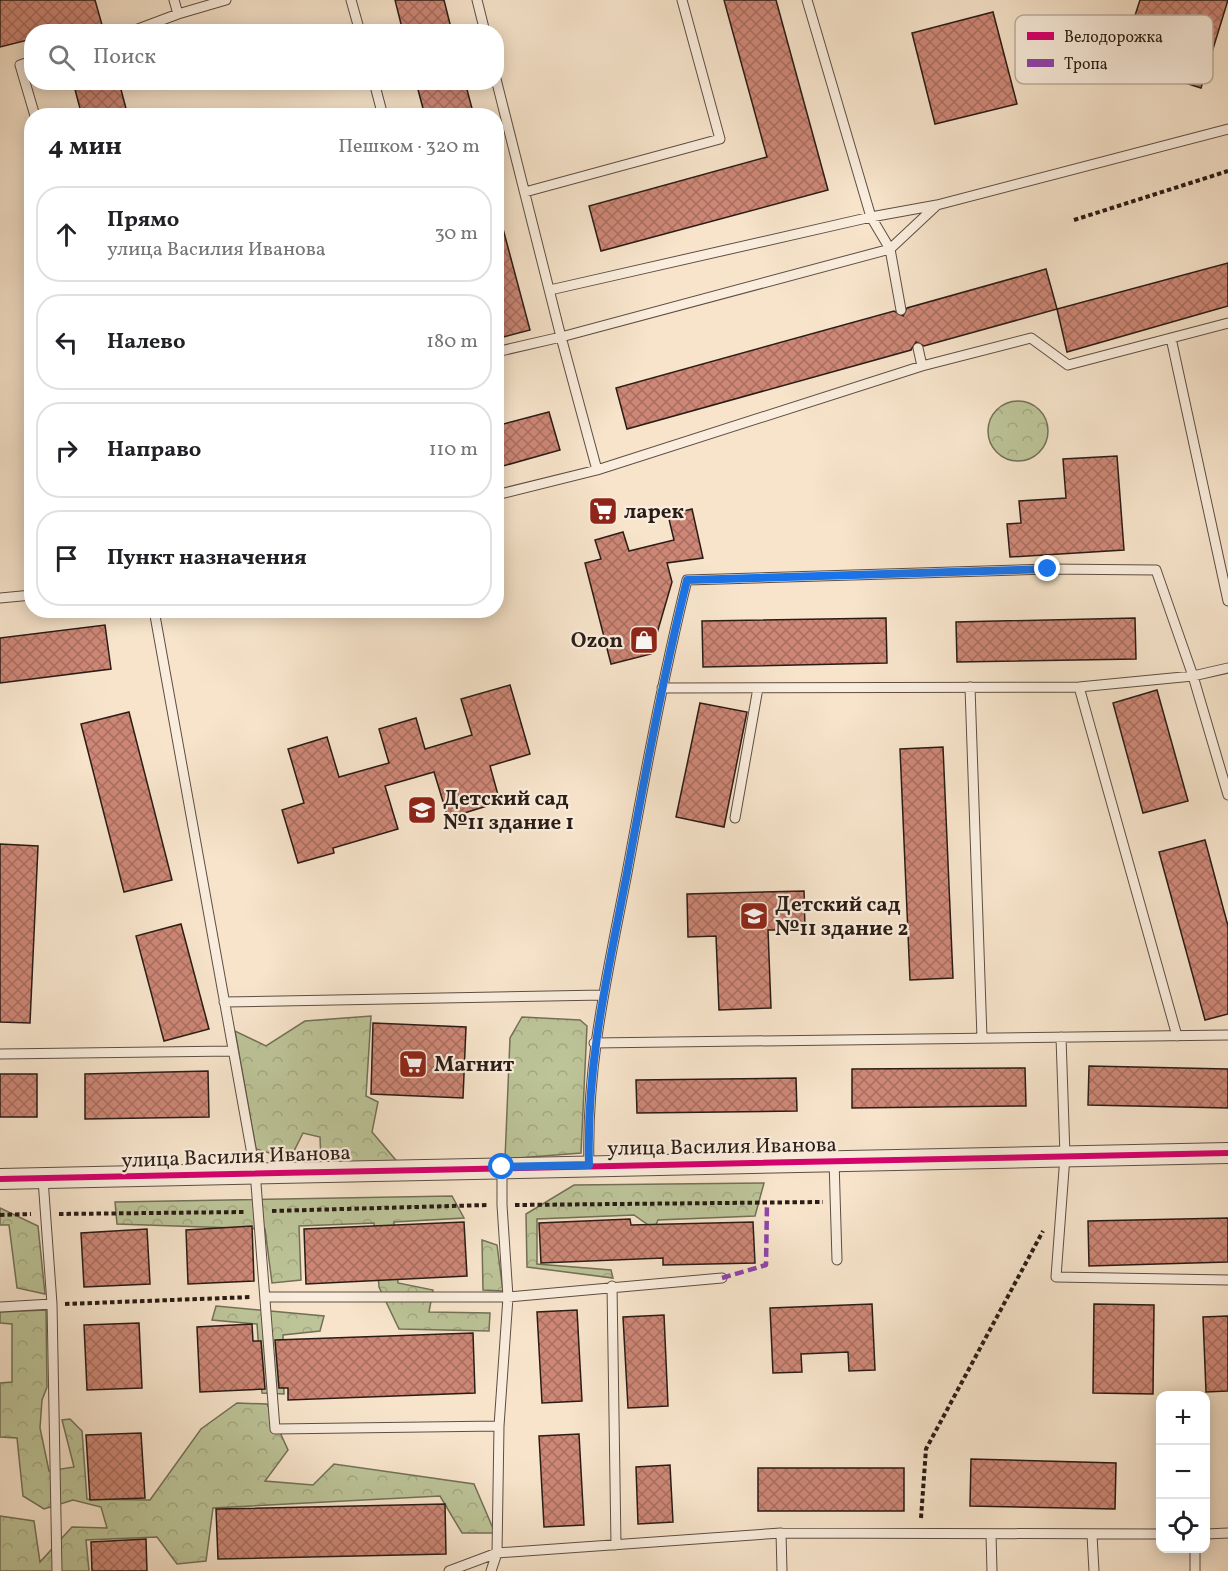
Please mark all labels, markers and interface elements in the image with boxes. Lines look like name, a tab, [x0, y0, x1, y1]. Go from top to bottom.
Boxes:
legend	[1015, 15, 1213, 84]
search box	[24, 24, 504, 90]
text: Велодорожка	[1064, 27, 1163, 49]
icon: search	[45, 41, 78, 74]
text: Поиск	[93, 42, 156, 73]
text: Тропа	[1064, 54, 1108, 76]
text: 4 мин	[48, 129, 122, 165]
text: Пешком · 320 m	[338, 133, 480, 161]
text: Прямо	[107, 205, 179, 236]
icon: ahead	[50, 218, 83, 251]
text: 30 m	[434, 220, 478, 248]
text: улица Василия Иванова	[107, 236, 326, 264]
icon: left	[50, 326, 83, 359]
text: Налево	[107, 327, 186, 358]
text: 180 m	[426, 328, 478, 356]
icon: right	[50, 434, 83, 467]
text: Направо	[107, 435, 201, 466]
text: 110 m	[429, 436, 478, 464]
supermarket icon: ларек	[587, 495, 619, 527]
place label: ларек	[624, 498, 684, 527]
icon: arrive	[50, 542, 83, 575]
text: Пункт назначения	[107, 543, 307, 574]
route end	[1034, 555, 1060, 581]
shop icon: Ozon	[628, 624, 660, 656]
place label: Ozon	[571, 627, 623, 656]
place label: Детский сад №11 здание 1	[443, 785, 574, 838]
school or university icon: Детский сад №11 здание 1	[406, 794, 438, 826]
place label: Детский сад №11 здание 2	[775, 891, 908, 944]
school or university icon: Детский сад №11 здание 2	[738, 900, 770, 932]
supermarket icon: Магнит	[397, 1048, 429, 1080]
place label: Магнит	[434, 1051, 515, 1080]
street label: улица Василия Иванова	[607, 1131, 837, 1164]
street label: улица Василия Иванова	[121, 1139, 351, 1176]
route start	[488, 1153, 514, 1179]
map controls	[1156, 1391, 1210, 1553]
button: +	[1156, 1391, 1210, 1445]
button: −	[1156, 1445, 1210, 1499]
button: locate	[1156, 1499, 1210, 1553]

